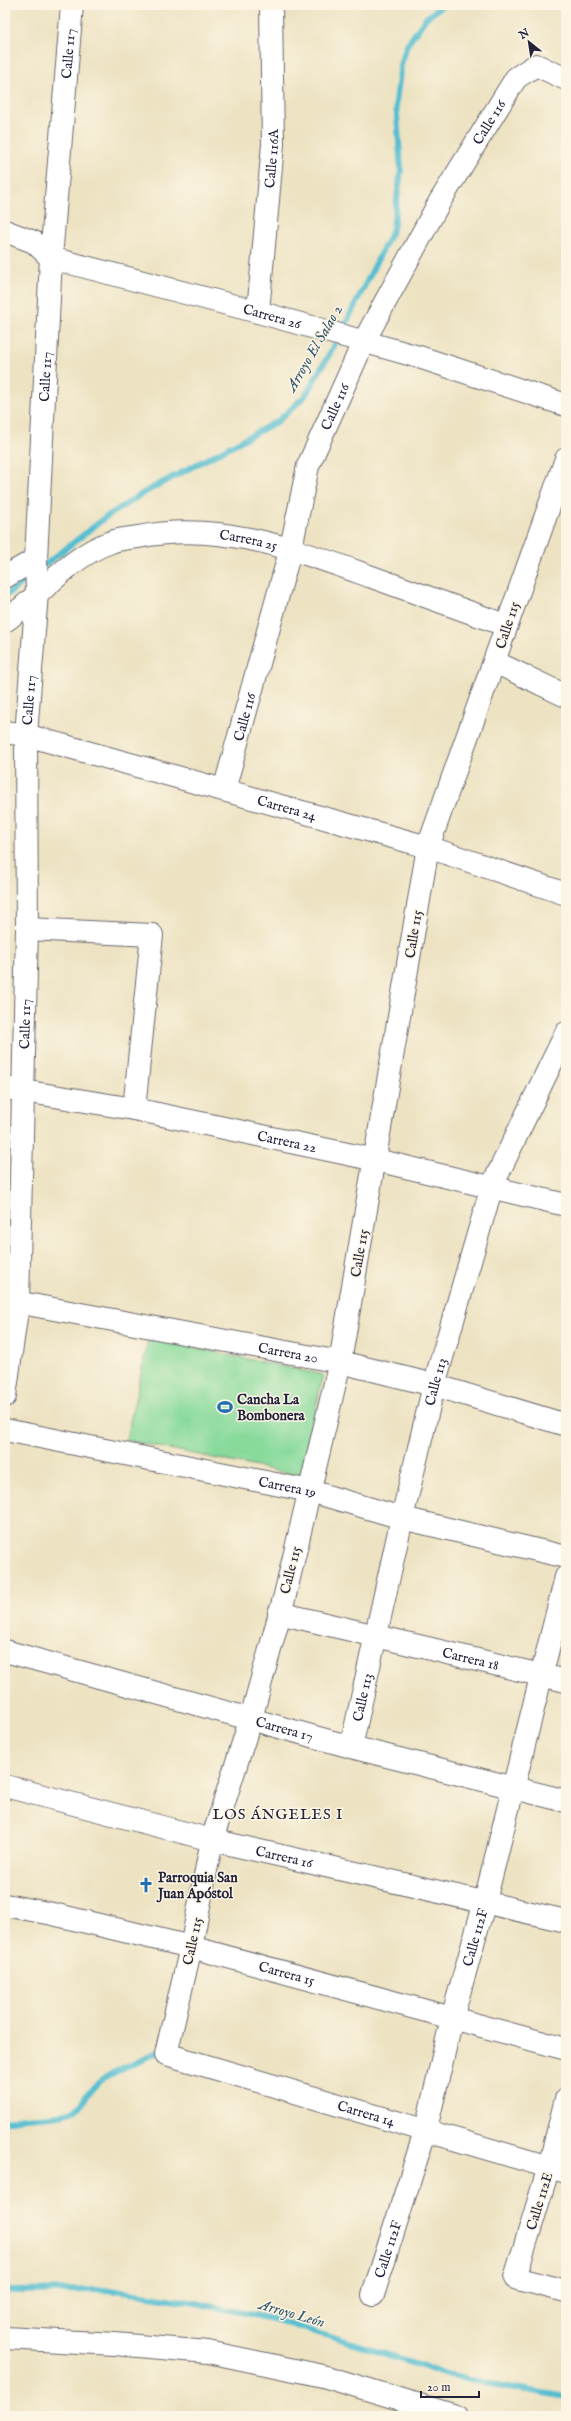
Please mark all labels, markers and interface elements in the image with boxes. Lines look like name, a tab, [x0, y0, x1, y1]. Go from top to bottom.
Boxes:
north arrow	[509, 22, 549, 62]
text: N	[516, 26, 533, 43]
street label: Calle 117	[58, 28, 80, 79]
street label: Calle 116	[469, 96, 511, 148]
street label: Calle 116A	[261, 128, 283, 189]
street label: Carrera 26	[241, 300, 304, 334]
water label: Arroyo El Salao 2	[281, 301, 347, 397]
street label: Calle 117	[36, 351, 56, 402]
street label: Calle 116	[317, 380, 354, 433]
street label: Carrera 25	[218, 526, 279, 555]
street label: Calle 115	[492, 599, 524, 651]
street label: Calle 117	[19, 674, 41, 726]
street label: Calle 116	[230, 690, 261, 743]
street label: Carrera 24	[255, 792, 318, 825]
street label: Calle 115	[401, 909, 427, 960]
street label: Calle 117	[16, 999, 35, 1049]
street label: Carrera 22	[255, 1127, 318, 1157]
street label: Calle 115	[347, 1228, 373, 1279]
street label: Carrera 20	[257, 1339, 320, 1368]
street label: Calle 113	[421, 1356, 451, 1408]
place label: Cancha La Bombonera	[237, 1391, 306, 1425]
sports icon: Cancha La Bombonera	[216, 1398, 234, 1416]
street label: Carrera 19	[257, 1473, 318, 1502]
street label: Calle 115	[276, 1544, 306, 1596]
street label: Carrera 18	[440, 1644, 501, 1675]
street label: Calle 113	[349, 1672, 377, 1723]
street label: Carrera 17	[253, 1713, 315, 1746]
district label: LOS ÁNGELES I	[213, 1805, 343, 1824]
street label: Carrera 16	[254, 1842, 315, 1873]
place label: Parroquia San Juan Apóstol	[156, 1869, 238, 1903]
church icon: Parroquia San Juan Apóstol	[137, 1876, 155, 1894]
street label: Calle 112F	[459, 1907, 492, 1969]
street label: Calle 115	[179, 1916, 207, 1967]
street label: Carrera 15	[256, 1958, 317, 1990]
street label: Carrera 14	[335, 2097, 397, 2131]
street label: Calle 112E	[523, 2170, 557, 2233]
street label: Calle 112F	[371, 2219, 406, 2280]
water label: Arroyo León	[255, 2294, 327, 2332]
scale bar	[421, 2373, 479, 2399]
text: 20 m	[427, 2380, 450, 2395]

